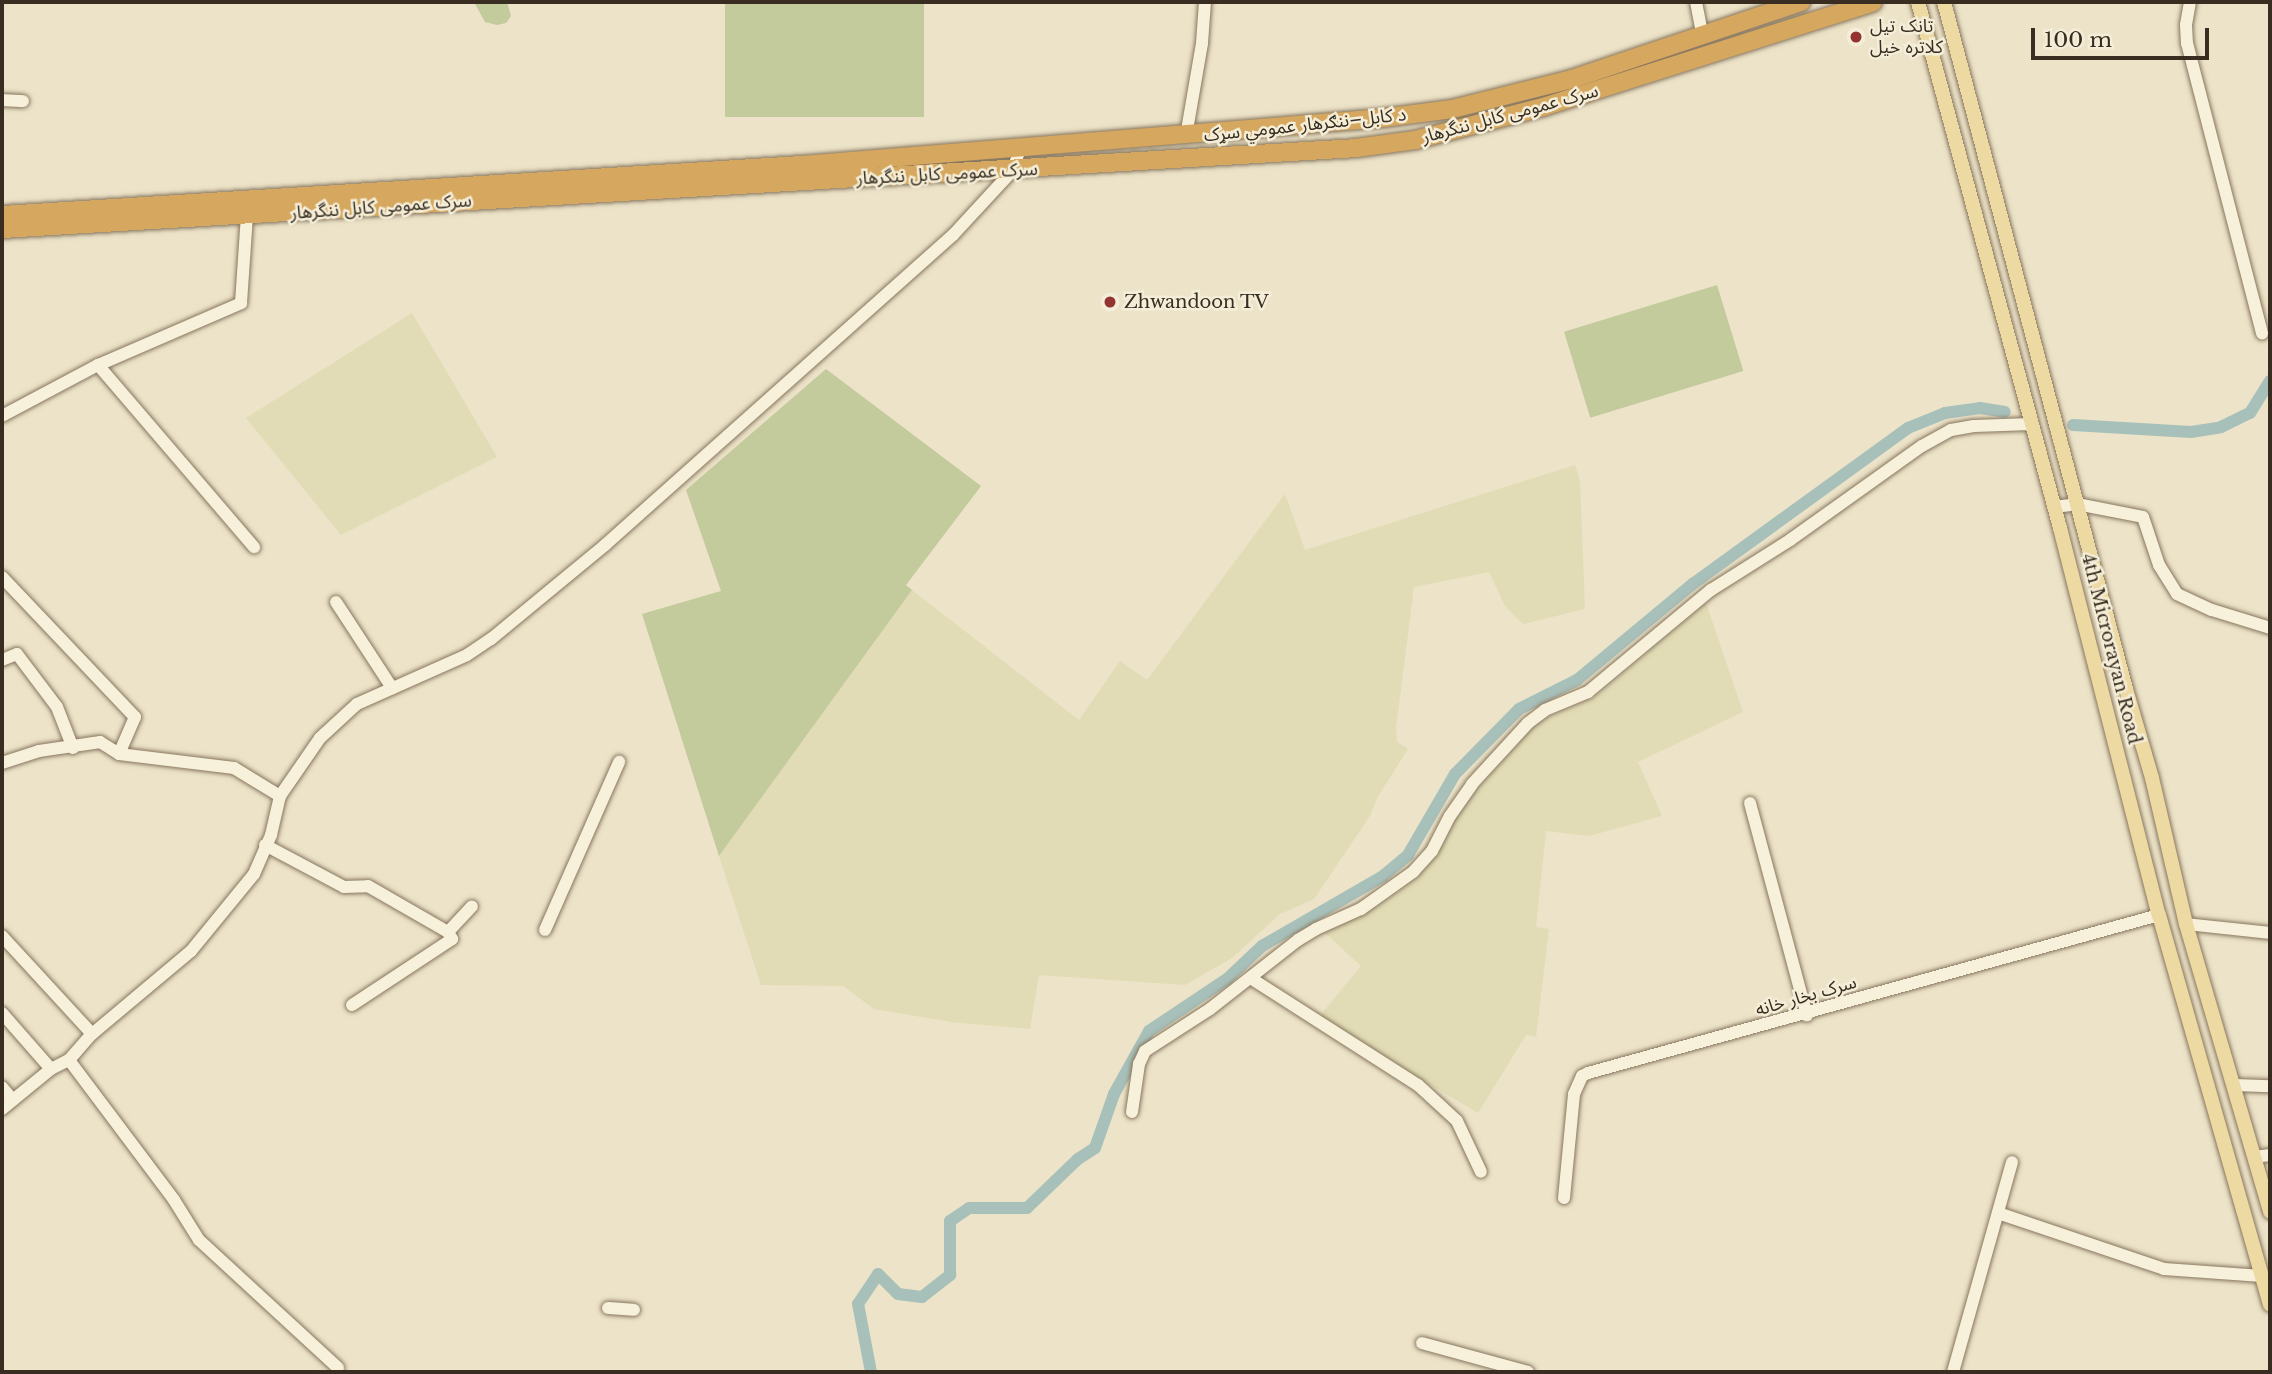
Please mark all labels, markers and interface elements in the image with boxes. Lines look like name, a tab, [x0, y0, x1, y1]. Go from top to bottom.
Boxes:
scale bar	[2034, 14, 2212, 58]
place label: تانک تیل کلاتره خیل	[1870, 16, 1943, 58]
text: 100 m	[2044, 27, 2112, 53]
marker: تانک تیل کلاتره خیل	[1848, 29, 1864, 45]
street label: سرک عمومی کابل ننگرهار	[1419, 80, 1601, 148]
street label: د کابل–ننګرهار عمومي سړک	[1203, 104, 1407, 146]
street label: سرک عمومی کابل ننگرهار	[856, 158, 1038, 190]
street label: سرک عمومی کابل ننگرهار	[290, 190, 472, 224]
place label: Zhwandoon TV	[1124, 291, 1269, 313]
marker: Zhwandoon TV	[1102, 294, 1118, 310]
street label: 4th Microrayan Road	[2077, 552, 2145, 746]
street label: سرک بخار خانه	[1753, 971, 1859, 1021]

